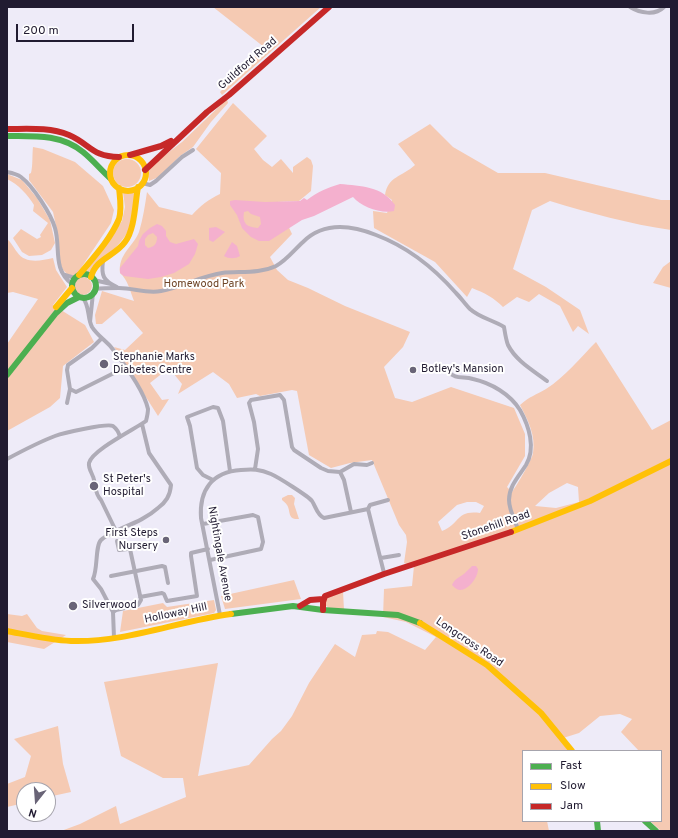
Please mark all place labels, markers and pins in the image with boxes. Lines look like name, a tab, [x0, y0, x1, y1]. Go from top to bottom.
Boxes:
place label: Stephanie Marks Diabetes Centre	[113, 351, 195, 377]
marker: Stephanie Marks Diabetes Centre	[98, 358, 110, 370]
place label: Botley's Mansion	[421, 363, 504, 377]
marker: Botley's Mansion	[408, 365, 418, 375]
place label: St Peter's Hospital	[103, 473, 151, 499]
marker: St Peter's Hospital	[88, 480, 100, 492]
place label: First Steps Nursery	[105, 527, 158, 553]
marker: First Steps Nursery	[161, 535, 171, 545]
place label: Silverwood	[82, 599, 137, 613]
marker: Silverwood	[67, 600, 79, 612]

